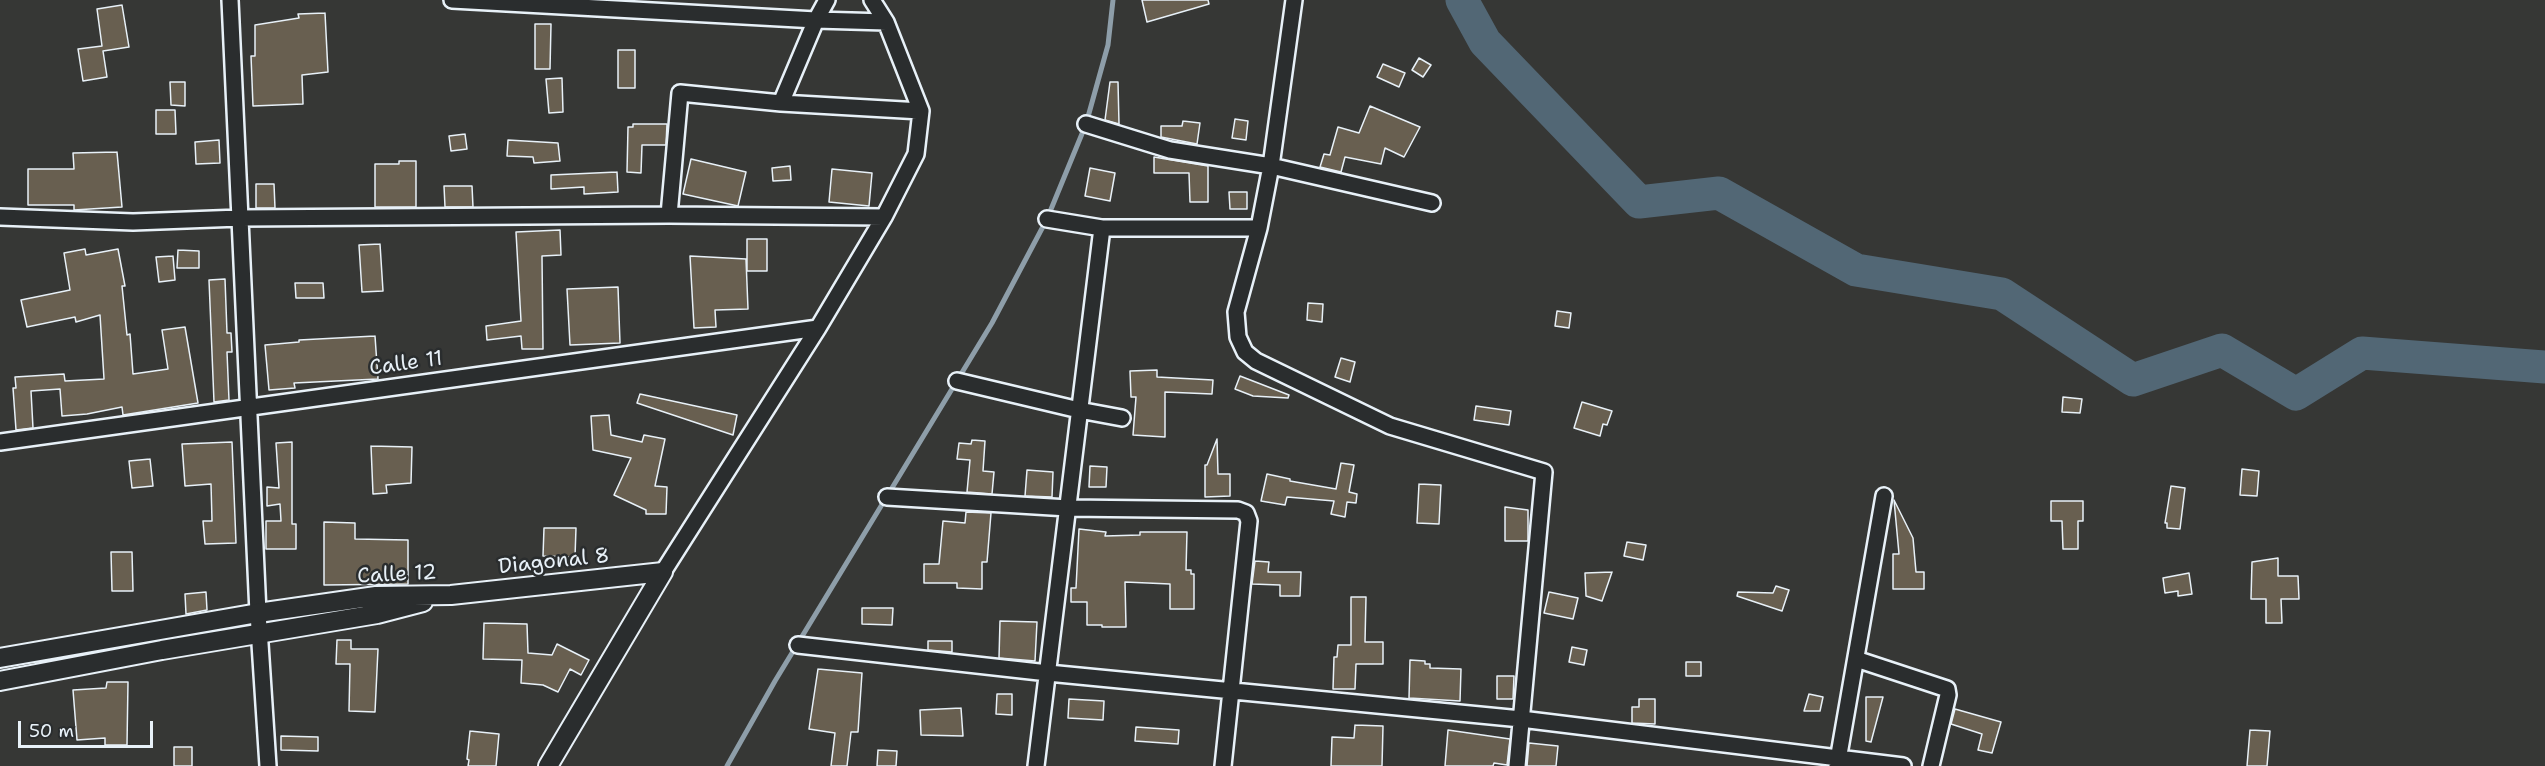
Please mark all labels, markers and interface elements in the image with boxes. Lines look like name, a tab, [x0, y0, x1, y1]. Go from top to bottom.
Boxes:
street label: Calle 11	[368, 346, 444, 382]
street label: Diagonal 8	[497, 544, 611, 580]
street label: Calle 12	[357, 560, 437, 590]
scale bar	[21, 709, 156, 747]
text: 50 m	[29, 719, 74, 743]

